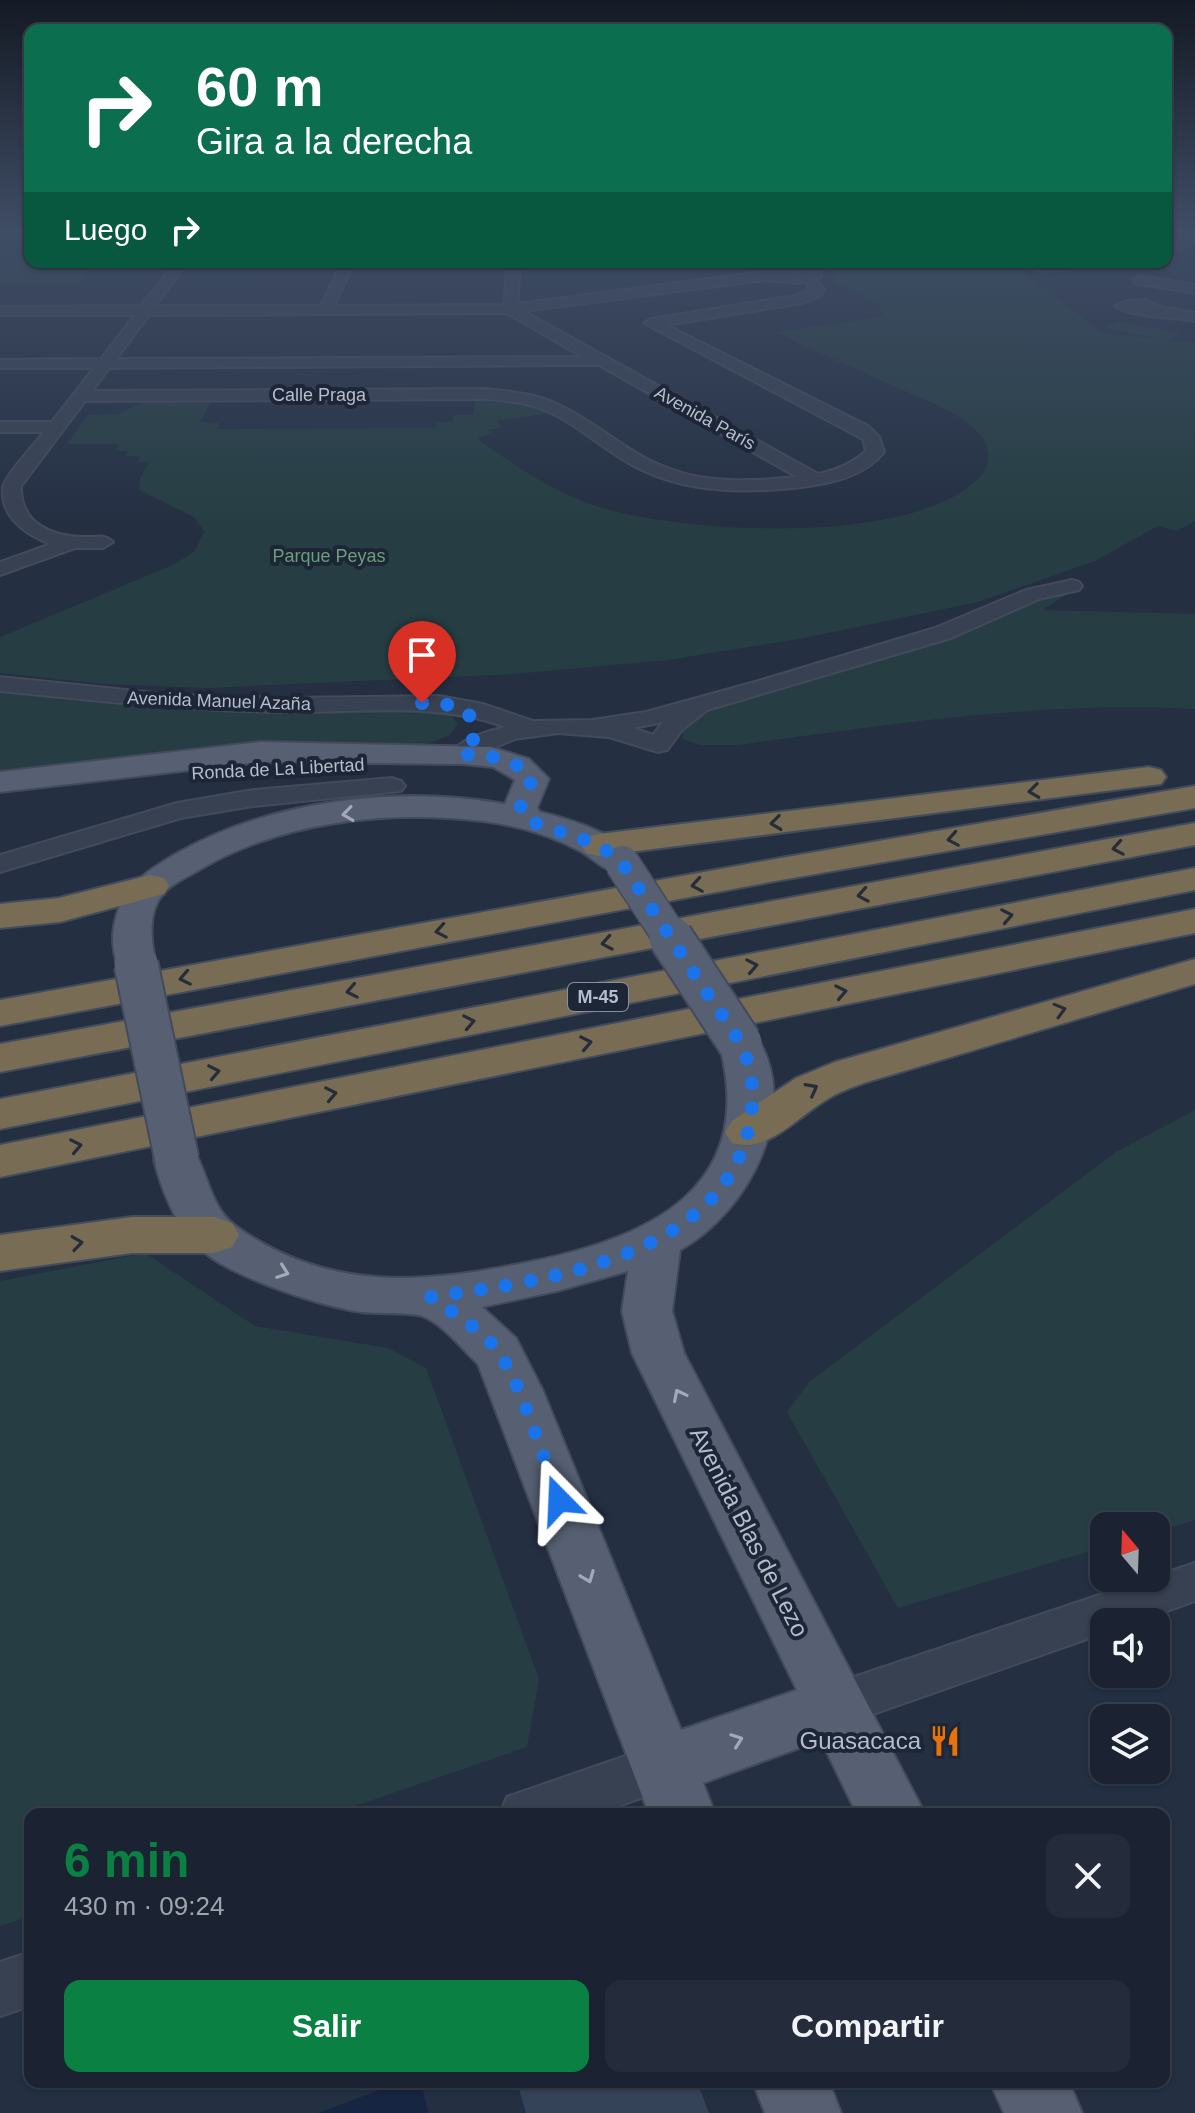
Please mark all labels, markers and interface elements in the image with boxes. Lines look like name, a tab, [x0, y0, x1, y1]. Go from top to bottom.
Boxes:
text: 60 m	[196, 55, 324, 118]
icon: right	[64, 56, 168, 160]
text: Gira a la derecha	[196, 121, 472, 162]
icon: right	[163, 208, 207, 252]
text: Luego	[64, 213, 147, 246]
street label: Avenida París	[651, 382, 759, 454]
street label: Calle Praga	[272, 385, 367, 405]
park label: Parque Peyas	[272, 546, 386, 566]
pin	[388, 621, 456, 703]
icon: arrive	[400, 633, 444, 677]
street label: Avenida Manuel Azaña	[127, 688, 312, 714]
street label: Ronda de La Libertad	[191, 754, 365, 784]
one-way arrow	[1027, 783, 1040, 800]
one-way arrow	[341, 805, 355, 822]
one-way arrow	[769, 814, 783, 831]
one-way arrow	[946, 830, 959, 847]
one-way arrow	[1112, 838, 1125, 855]
one-way arrow	[690, 875, 703, 892]
one-way arrow	[856, 886, 869, 903]
one-way arrow	[1000, 908, 1013, 925]
one-way arrow	[434, 922, 448, 939]
one-way arrow	[600, 933, 614, 950]
one-way arrow	[745, 959, 758, 976]
one-way arrow	[178, 969, 192, 986]
one-way arrow	[345, 982, 359, 999]
road number: M-45	[568, 983, 628, 1011]
one-way arrow	[834, 985, 848, 1002]
one-way arrow	[1052, 1003, 1066, 1019]
one-way arrow	[462, 1014, 475, 1031]
one-way arrow	[579, 1036, 593, 1053]
one-way arrow	[207, 1064, 220, 1081]
one-way arrow	[804, 1083, 818, 1099]
one-way arrow	[325, 1087, 338, 1104]
one-way arrow	[69, 1138, 83, 1155]
one-way arrow	[71, 1234, 84, 1251]
one-way arrow	[275, 1262, 289, 1279]
one-way arrow	[674, 1388, 689, 1403]
street label: Avenida Blas de Lezo	[685, 1422, 814, 1641]
position arrow	[517, 1458, 601, 1542]
north arrow	[1090, 1512, 1170, 1592]
map controls	[1090, 1512, 1170, 1784]
one-way arrow	[578, 1569, 595, 1583]
button: sound	[1090, 1608, 1170, 1688]
button: layers	[1090, 1704, 1170, 1784]
restaurant icon: Guasacaca	[928, 1724, 962, 1758]
place label: Guasacaca	[800, 1727, 922, 1754]
one-way arrow	[729, 1734, 743, 1750]
text: 6 min	[64, 1834, 189, 1887]
button: close	[1046, 1834, 1130, 1918]
text: 430 m · 09:24	[64, 1891, 224, 1921]
button: Salir	[64, 1980, 589, 2072]
button: Compartir	[605, 1980, 1130, 2072]

